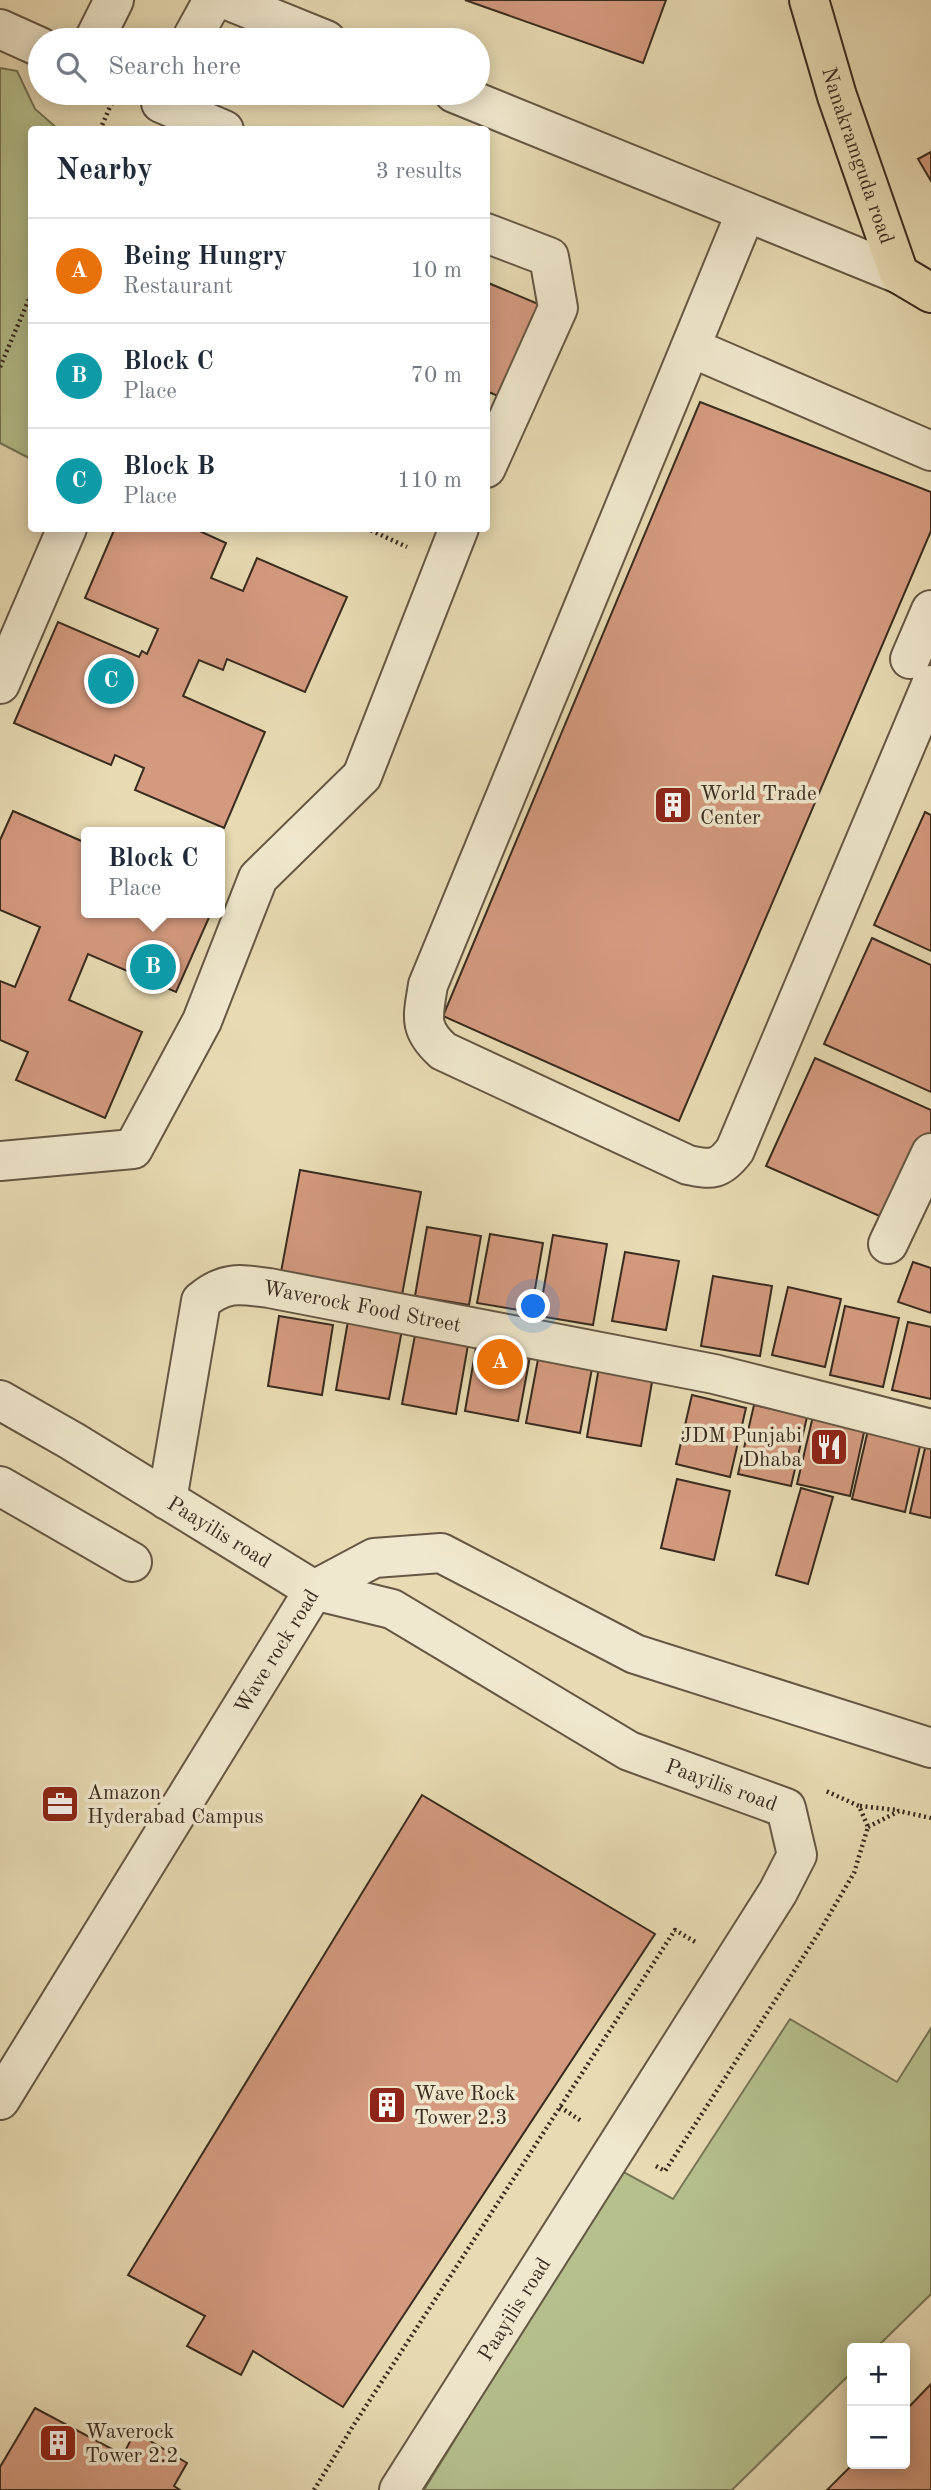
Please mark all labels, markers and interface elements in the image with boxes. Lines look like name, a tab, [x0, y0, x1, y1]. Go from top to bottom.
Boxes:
search box	[28, 28, 490, 105]
icon: search	[52, 48, 90, 86]
text: Search here	[108, 54, 241, 80]
street label: Nanakramguda road	[817, 65, 897, 247]
text: Nearby	[56, 156, 153, 186]
text: 3 results	[376, 160, 462, 183]
text: Being Hungry	[123, 244, 287, 270]
text: A	[70, 259, 88, 282]
text: 10 m	[411, 259, 462, 282]
text: Restaurant	[123, 275, 233, 298]
text: Block C	[123, 349, 214, 375]
text: B	[71, 364, 87, 387]
text: 70 m	[411, 364, 462, 387]
text: Place	[123, 380, 177, 403]
text: Block B	[123, 454, 215, 480]
text: C	[71, 469, 87, 492]
text: 110 m	[397, 469, 462, 492]
text: Place	[123, 485, 177, 508]
pin: C	[88, 655, 134, 707]
building icon: World Trade Center	[652, 784, 694, 826]
place label: World Trade Center	[700, 784, 817, 829]
popup	[81, 827, 225, 918]
text: Block C	[108, 846, 198, 872]
text: Place	[108, 877, 161, 900]
pin: B	[130, 941, 176, 993]
street label: Waverock Food Street	[261, 1278, 463, 1337]
your location	[516, 1289, 550, 1323]
pin: A	[477, 1336, 523, 1388]
place label: JDM Punjabi Dhaba	[680, 1426, 802, 1471]
restaurant icon: JDM Punjabi Dhaba	[808, 1426, 850, 1468]
street label: Paayilis road	[163, 1493, 274, 1573]
street label: Wave rock road	[232, 1586, 324, 1718]
street label: Paayilis road	[662, 1756, 780, 1816]
office icon: Amazon Hyderabad Campus	[39, 1783, 81, 1825]
place label: Amazon Hyderabad Campus	[87, 1783, 264, 1828]
building icon: Wave Rock Tower 2.3	[366, 2084, 408, 2126]
place label: Wave Rock Tower 2.3	[414, 2084, 516, 2129]
street label: Paayilis road	[475, 2254, 555, 2365]
map controls	[847, 2343, 910, 2469]
button: +	[847, 2343, 910, 2406]
button: −	[847, 2406, 910, 2469]
building icon: Waverock Tower 2.2	[37, 2422, 79, 2464]
place label: Waverock Tower 2.2	[85, 2422, 178, 2467]

